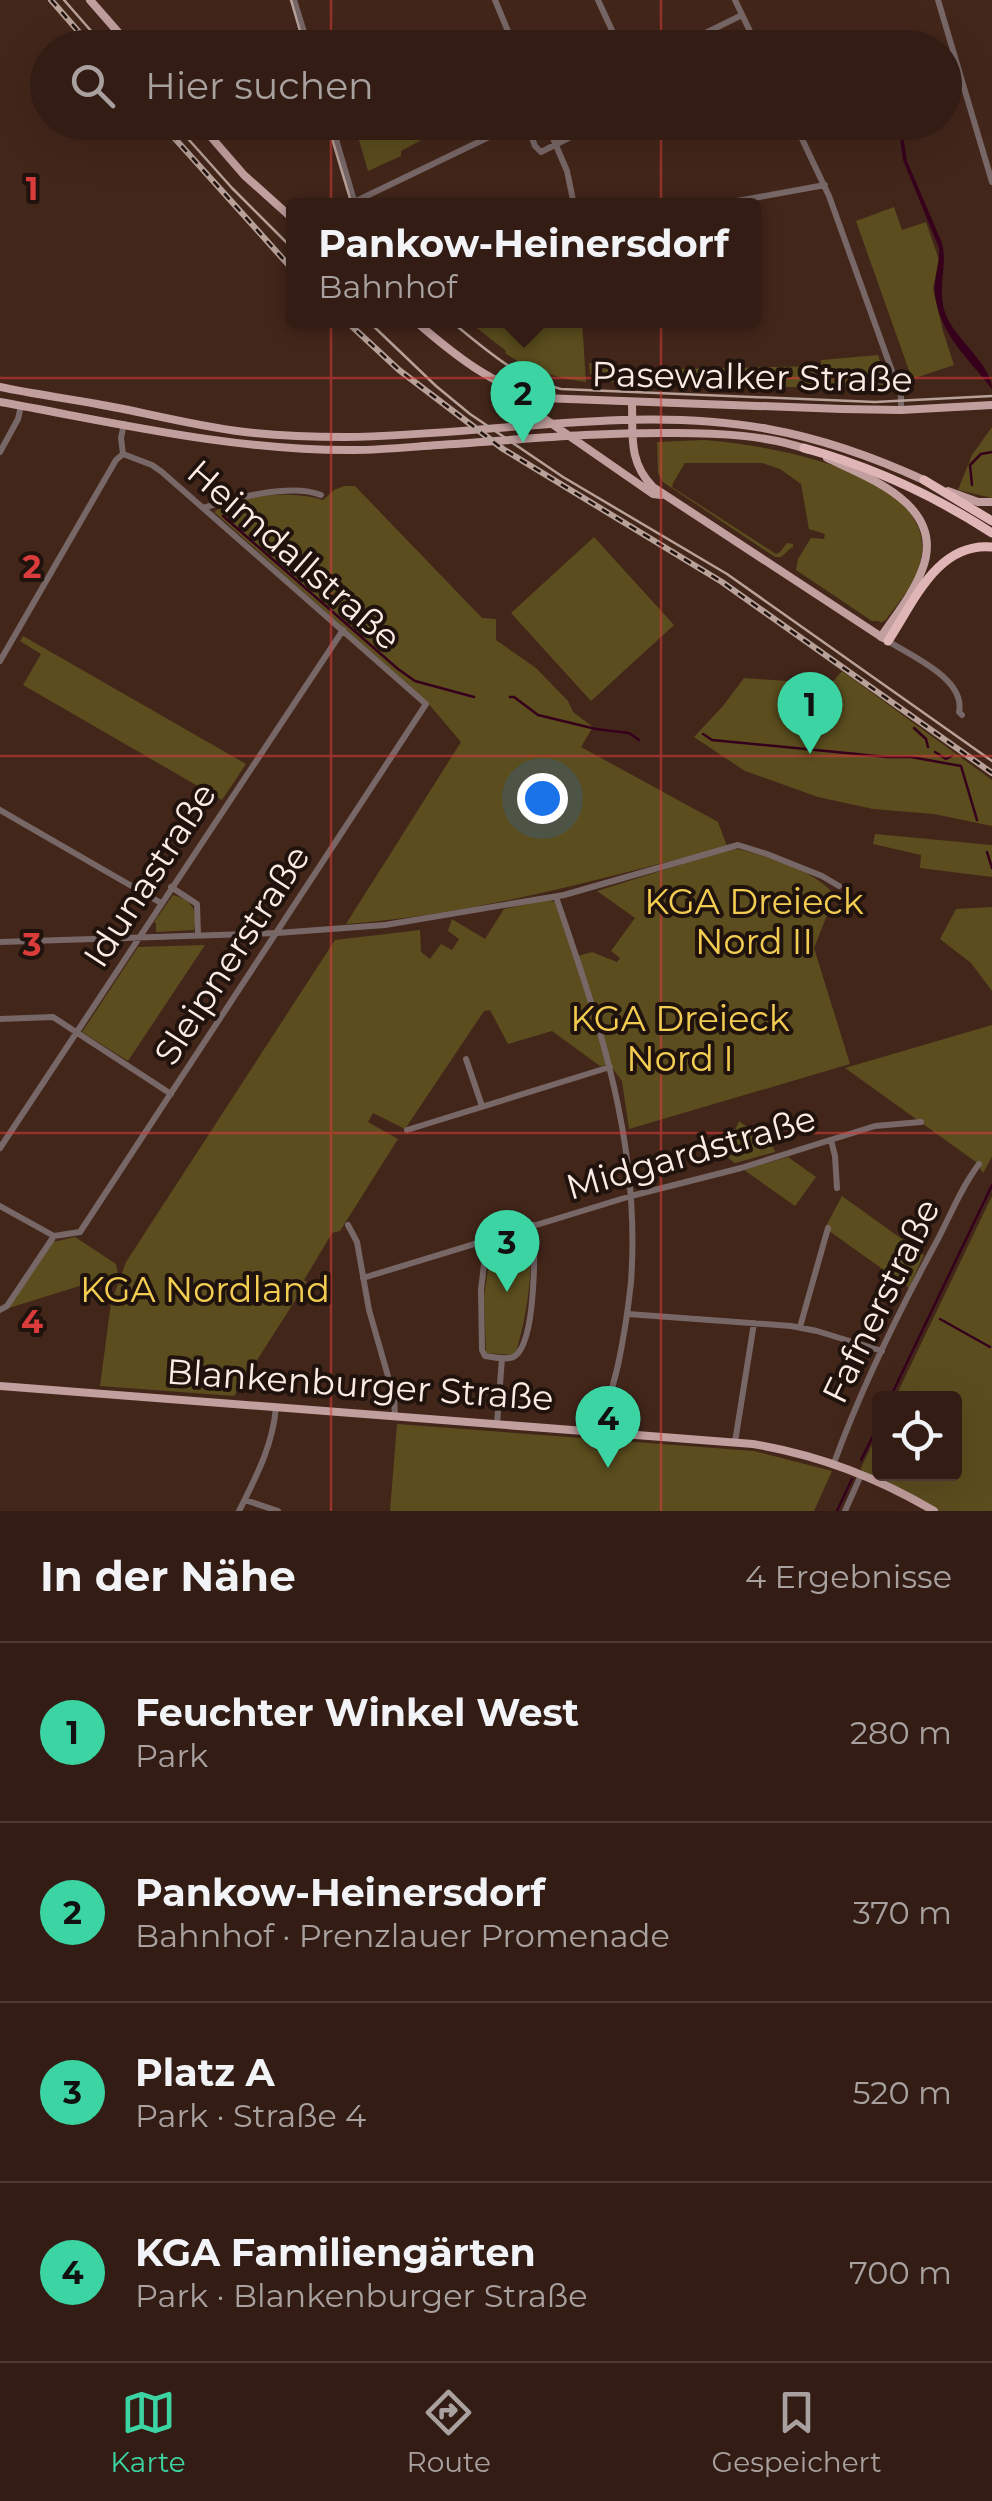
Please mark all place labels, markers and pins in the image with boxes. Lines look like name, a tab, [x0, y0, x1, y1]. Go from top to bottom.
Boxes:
pin: 2	[490, 360, 556, 443]
pin: 1	[778, 672, 842, 754]
pin: 3	[474, 1210, 540, 1292]
pin: 4	[576, 1386, 640, 1468]

